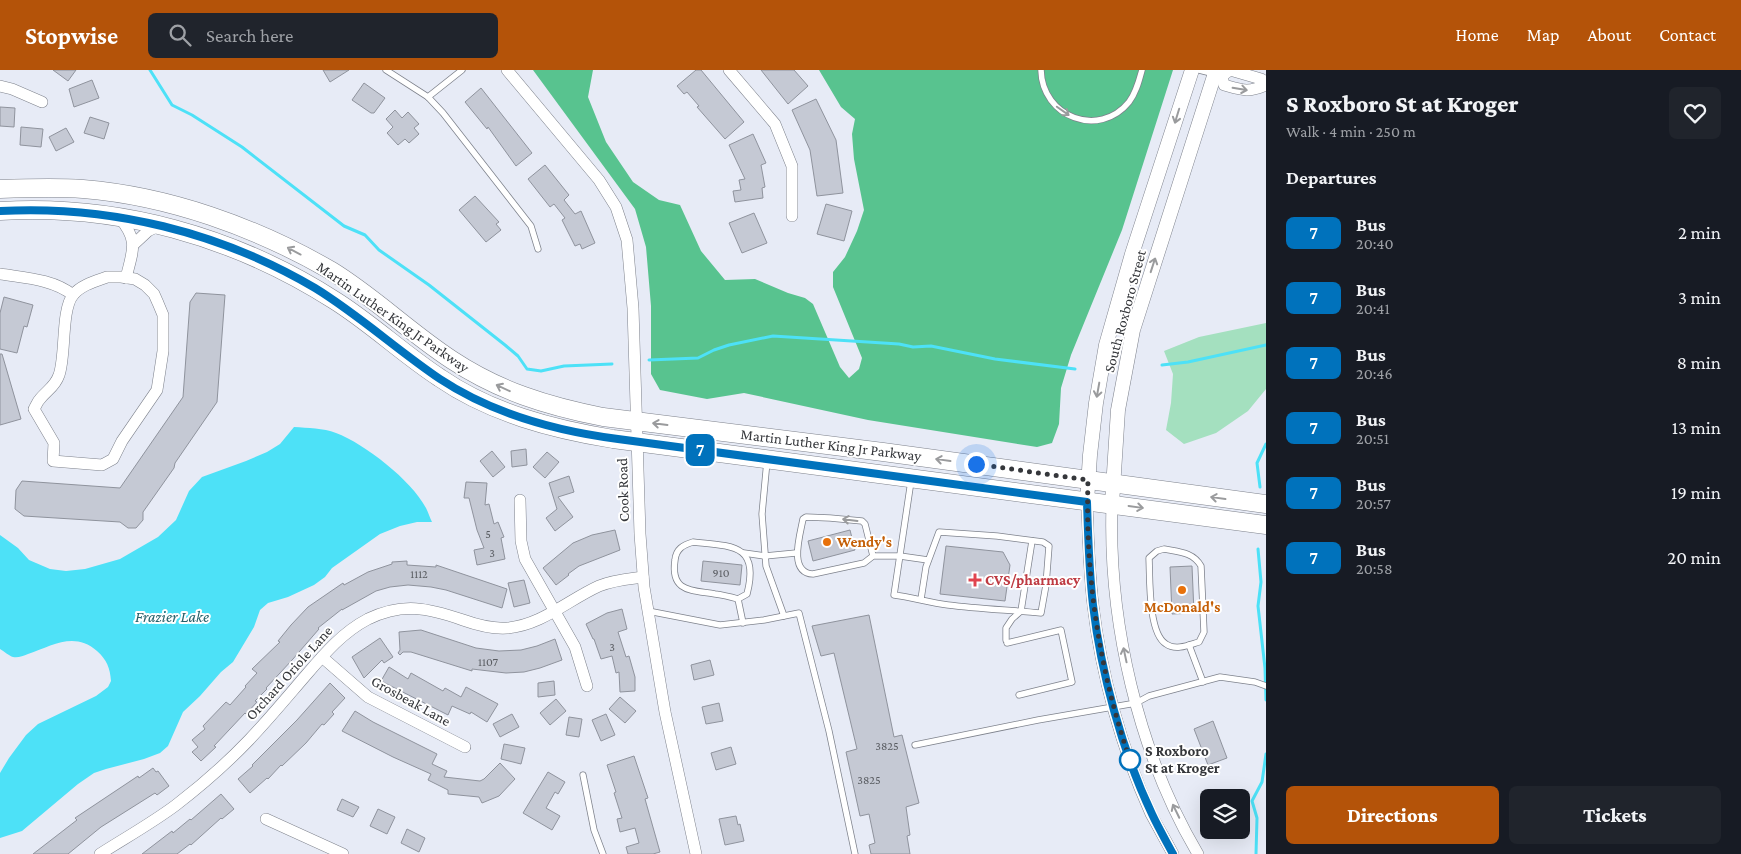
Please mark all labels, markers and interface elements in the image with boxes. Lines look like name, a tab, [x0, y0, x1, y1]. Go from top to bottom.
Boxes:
search box	[148, 13, 498, 58]
icon: search	[166, 21, 194, 49]
text: Stopwise	[25, 22, 118, 49]
text: Search here	[206, 25, 293, 46]
text: Home	[1456, 25, 1499, 45]
text: Map	[1527, 25, 1559, 45]
text: About	[1587, 25, 1631, 45]
text: Contact	[1659, 25, 1716, 45]
one-way arrow	[1232, 84, 1248, 94]
button: heart	[1669, 87, 1721, 139]
text: S Roxboro St at Kroger	[1286, 90, 1518, 117]
one-way arrow	[1055, 106, 1069, 116]
one-way arrow	[1171, 108, 1181, 124]
text: Walk · 4 min · 250 m	[1286, 123, 1416, 140]
text: Departures	[1286, 167, 1377, 188]
text: Bus	[1356, 214, 1386, 235]
text: 2 min	[1678, 222, 1721, 243]
text: 7	[1309, 223, 1318, 243]
text: 20:40	[1356, 235, 1394, 252]
one-way arrow	[287, 246, 302, 255]
street label: South Roxboro Street	[1101, 247, 1149, 374]
one-way arrow	[1149, 257, 1158, 273]
street label: Martin Luther King Jr Parkway	[313, 258, 472, 377]
text: Bus	[1356, 279, 1386, 300]
text: 3 min	[1678, 287, 1721, 308]
text: 7	[1309, 288, 1318, 308]
text: 20:41	[1356, 300, 1390, 317]
text: Bus	[1356, 344, 1386, 365]
text: 8 min	[1677, 352, 1721, 373]
text: 7	[1309, 353, 1318, 373]
text: 20:46	[1356, 365, 1393, 382]
one-way arrow	[495, 382, 510, 392]
one-way arrow	[1093, 382, 1103, 398]
text: Bus	[1356, 409, 1386, 430]
text: 13 min	[1672, 417, 1721, 438]
one-way arrow	[652, 418, 668, 428]
text: 7	[1309, 418, 1318, 438]
street label: Martin Luther King Jr Parkway	[740, 426, 922, 465]
text: 20:51	[1356, 430, 1389, 447]
line badge: 7	[684, 434, 716, 466]
text: 7	[696, 440, 704, 460]
your location	[964, 452, 989, 477]
one-way arrow	[935, 455, 951, 465]
street label: Cook Road	[614, 458, 632, 522]
text: Bus	[1356, 474, 1386, 495]
text: 19 min	[1671, 482, 1721, 503]
text: 7	[1309, 483, 1318, 503]
one-way arrow	[1210, 493, 1226, 503]
text: 20:57	[1356, 495, 1391, 512]
one-way arrow	[1127, 502, 1143, 512]
one-way arrow	[843, 515, 859, 525]
house number: 5	[485, 527, 491, 541]
place label: Wendy's	[836, 534, 892, 550]
marker: Wendy's	[821, 536, 833, 548]
text: Bus	[1356, 539, 1386, 560]
house number: 3	[489, 546, 495, 560]
text: 20 min	[1667, 547, 1721, 568]
text: 7	[1309, 548, 1318, 568]
text: 20:58	[1356, 560, 1392, 577]
house number: 910	[713, 566, 730, 580]
house number: 1112	[410, 567, 428, 581]
place label: CVS/pharmacy	[985, 572, 1081, 588]
marker: CVS/pharmacy	[969, 574, 981, 586]
marker: McDonald's	[1176, 584, 1188, 596]
place label: McDonald's	[1144, 599, 1220, 615]
water label: Frazier Lake	[135, 608, 209, 625]
street label: Orchard Oriole Lane	[243, 622, 336, 723]
house number: 3	[609, 640, 615, 654]
one-way arrow	[1120, 648, 1129, 664]
house number: 1107	[478, 655, 498, 669]
street label: Grosbeak Lane	[369, 673, 454, 730]
house number: 3825	[875, 739, 899, 753]
place label: S Roxboro St at Kroger	[1145, 743, 1220, 776]
marker: S Roxboro St at Kroger	[1119, 749, 1141, 771]
house number: 3825	[857, 773, 881, 787]
button: Directions	[1286, 786, 1499, 844]
button: Tickets	[1509, 786, 1721, 844]
map controls	[1200, 789, 1250, 839]
button: layers	[1200, 789, 1250, 839]
one-way arrow	[1171, 804, 1180, 819]

